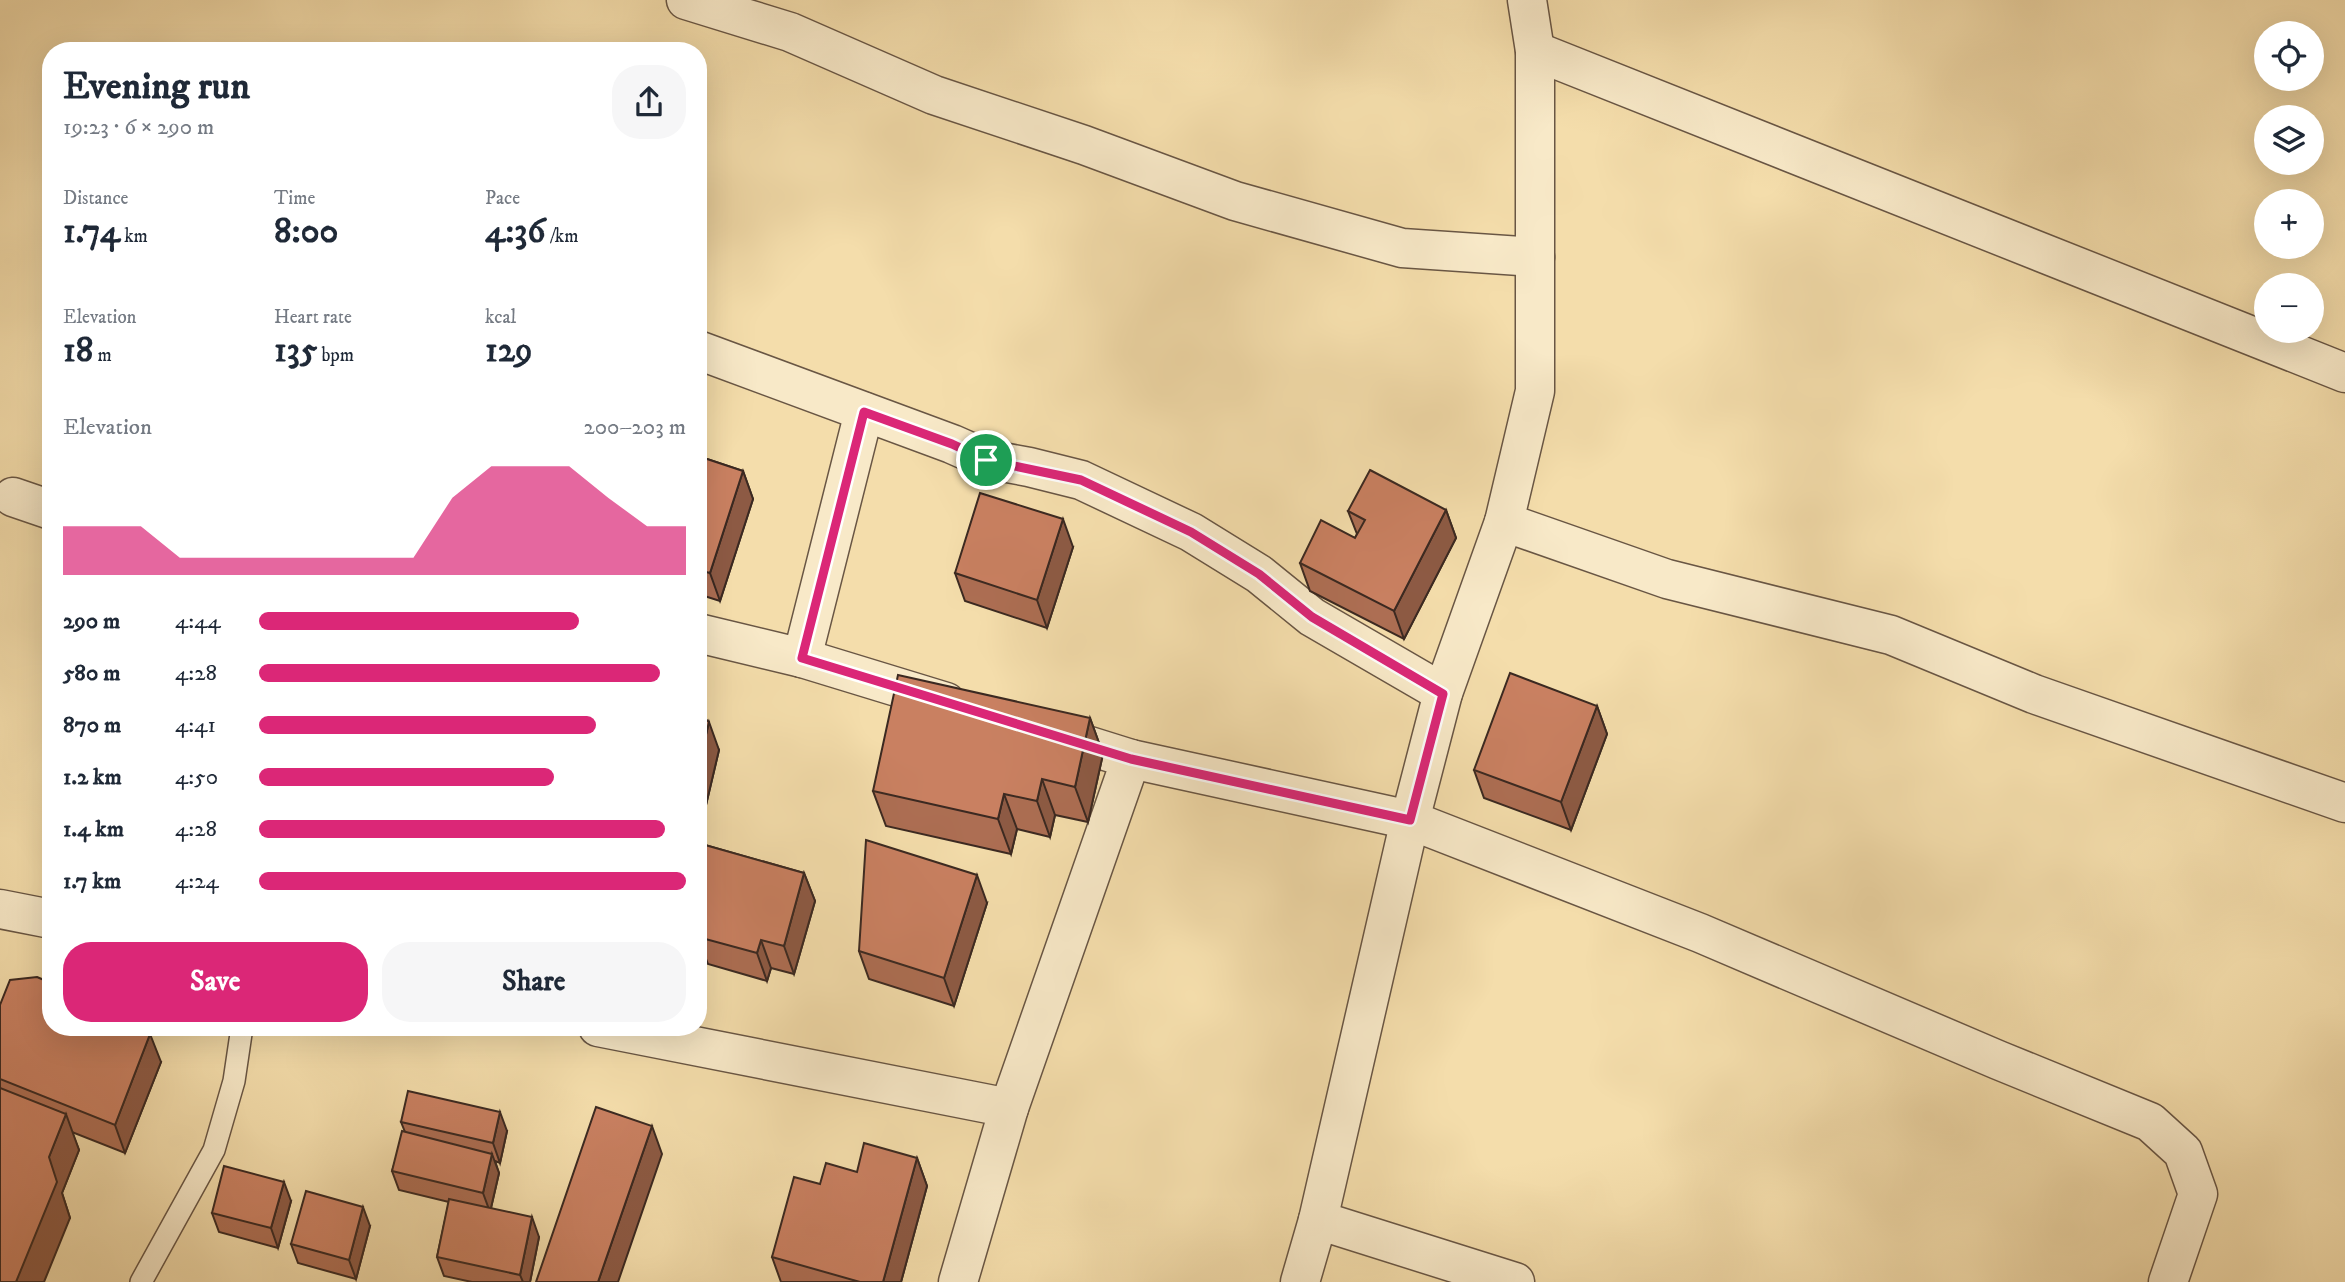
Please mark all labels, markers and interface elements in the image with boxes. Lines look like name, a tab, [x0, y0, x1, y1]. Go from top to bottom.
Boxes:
map controls	[2254, 21, 2324, 343]
button: locate	[2254, 21, 2324, 91]
text: Evening run	[63, 63, 250, 111]
button: share	[612, 65, 686, 139]
button: layers	[2254, 105, 2324, 175]
text: 19:23 · 6 × 290 m	[63, 113, 214, 142]
text: Distance	[63, 187, 128, 210]
text: Time	[274, 187, 315, 210]
text: Pace	[485, 187, 520, 210]
button: +	[2254, 189, 2324, 259]
text: 1.74	[63, 210, 120, 254]
text: 8:00	[274, 210, 338, 254]
text: 4:36	[485, 210, 546, 254]
text: km	[120, 225, 148, 248]
text: /km	[546, 225, 579, 248]
button: −	[2254, 273, 2324, 343]
text: Elevation	[63, 306, 137, 329]
text: Heart rate	[274, 306, 352, 329]
text: kcal	[485, 306, 516, 329]
text: 18	[63, 329, 93, 373]
text: 135	[274, 329, 317, 373]
text: 129	[485, 329, 533, 373]
text: m	[93, 344, 112, 367]
text: bpm	[317, 344, 354, 367]
text: Elevation	[63, 413, 152, 442]
text: 200–203 m	[583, 413, 686, 442]
pin	[956, 430, 1016, 490]
icon: arrive	[967, 441, 1005, 479]
text: 290 m	[63, 607, 120, 636]
text: 4:44	[175, 607, 221, 636]
text: 580 m	[63, 659, 120, 688]
text: 4:28	[175, 659, 217, 688]
text: 870 m	[63, 711, 121, 740]
text: 4:41	[175, 711, 216, 740]
text: 1.2 km	[63, 763, 122, 792]
text: 4:50	[175, 763, 218, 792]
text: 1.4 km	[63, 815, 124, 844]
text: 4:28	[175, 815, 217, 844]
text: 1.7 km	[63, 867, 121, 896]
text: 4:24	[175, 867, 219, 896]
button: Save	[63, 942, 368, 1022]
button: Share	[382, 942, 686, 1022]

